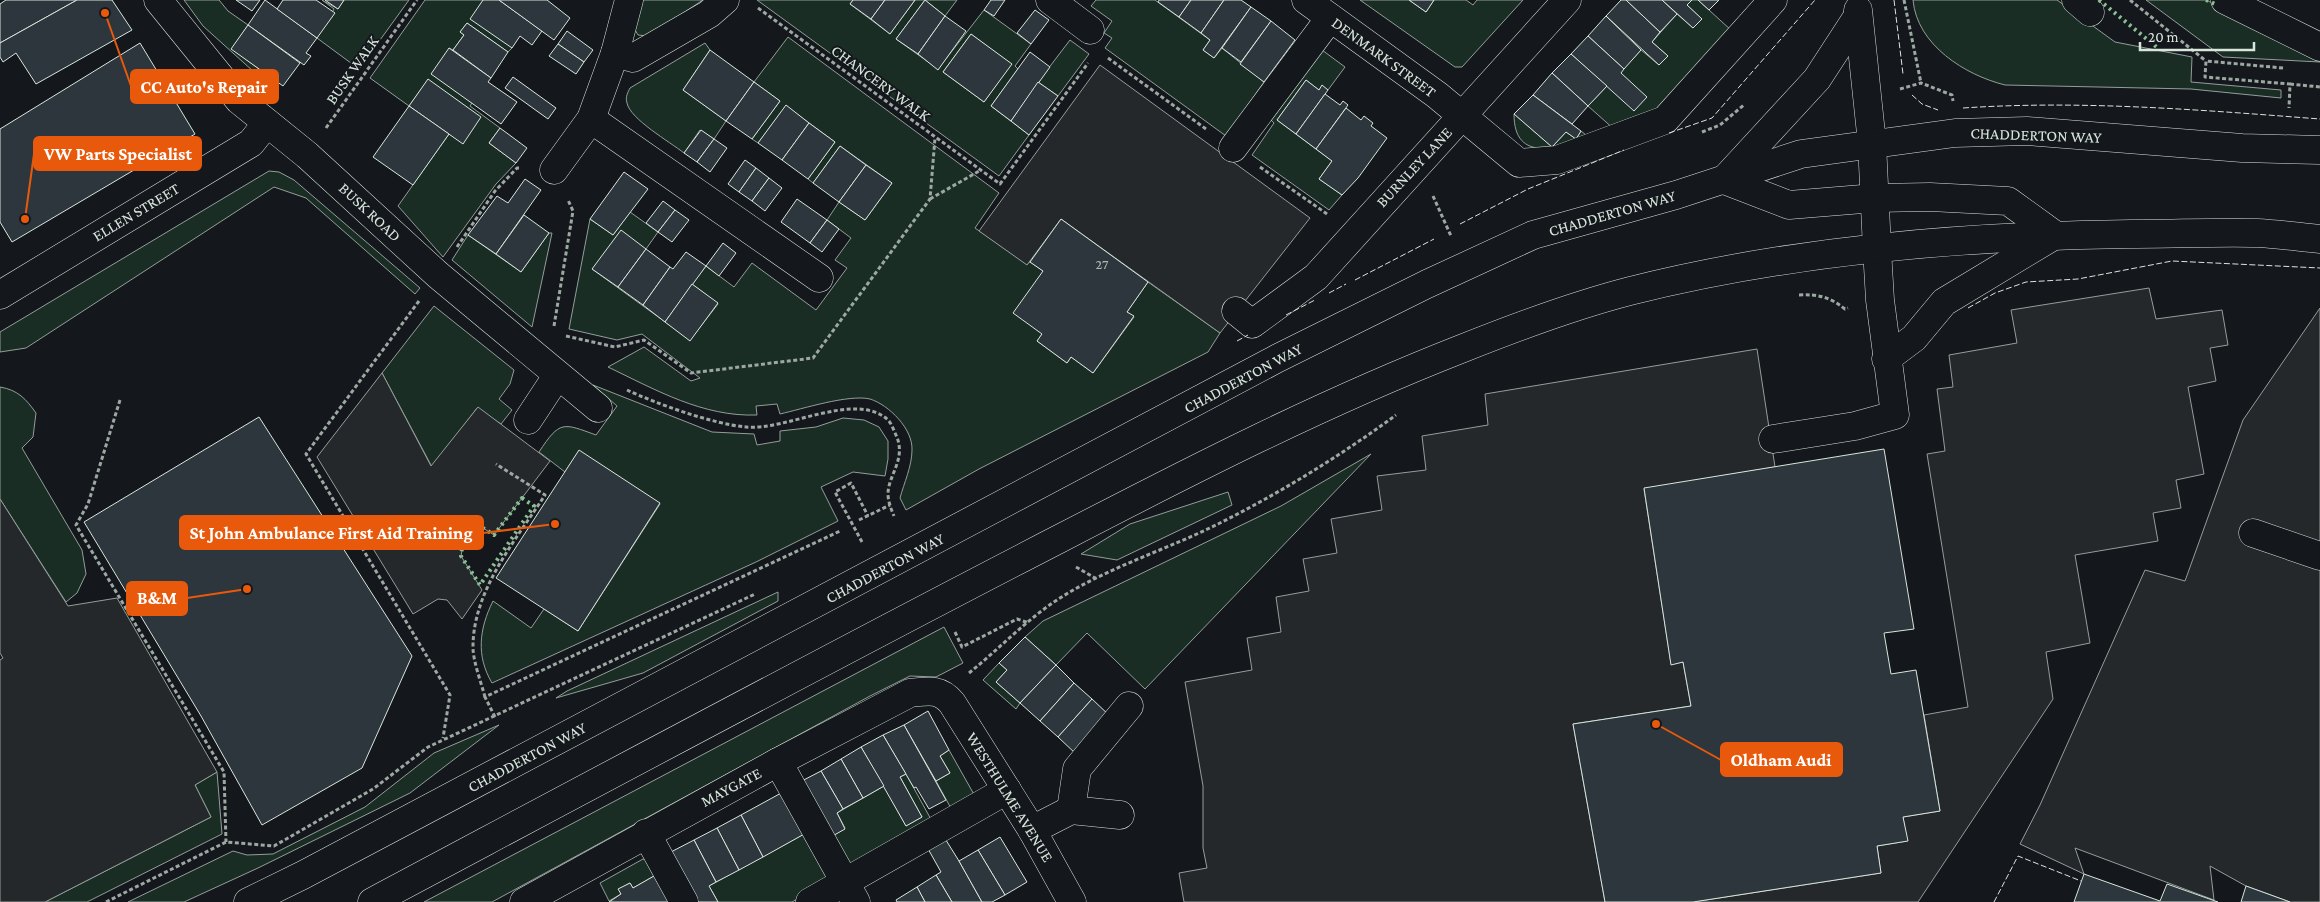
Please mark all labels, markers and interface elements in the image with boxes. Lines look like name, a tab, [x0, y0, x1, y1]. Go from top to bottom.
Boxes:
street label: DENMARK STREET	[1329, 14, 1440, 101]
scale bar	[2140, 20, 2254, 52]
text: 20 m	[2148, 29, 2179, 45]
street label: BUSK WALK	[322, 32, 382, 107]
street label: CHANCERY WALK	[828, 41, 934, 125]
callout: CC Auto's Repair	[131, 70, 278, 103]
text: CC Auto's Repair	[140, 77, 268, 97]
street label: BURNLEY LANE	[1373, 123, 1455, 210]
street label: CHADDERTON WAY	[1970, 124, 2102, 146]
callout: VW Parts Specialist	[34, 137, 201, 170]
text: VW Parts Specialist	[43, 144, 192, 164]
street label: ELLEN STREET	[90, 179, 183, 245]
street label: BUSK ROAD	[336, 179, 404, 245]
street label: CHADDERTON WAY	[1547, 187, 1678, 239]
house number: 27	[1096, 256, 1109, 272]
street label: CHADDERTON WAY	[1181, 339, 1305, 416]
callout: St John Ambulance First Aid Training	[180, 516, 483, 549]
text: St John Ambulance First Aid Training	[189, 523, 473, 543]
street label: CHADDERTON WAY	[823, 529, 947, 606]
callout: B&M	[127, 582, 187, 615]
text: B&M	[137, 588, 177, 608]
street label: CHADDERTON WAY	[465, 718, 589, 795]
street label: WESTHULME AVENUE	[963, 729, 1057, 865]
callout: Oldham Audi	[1721, 743, 1842, 776]
text: Oldham Audi	[1730, 750, 1832, 770]
street label: MAYGATE	[698, 764, 764, 810]

